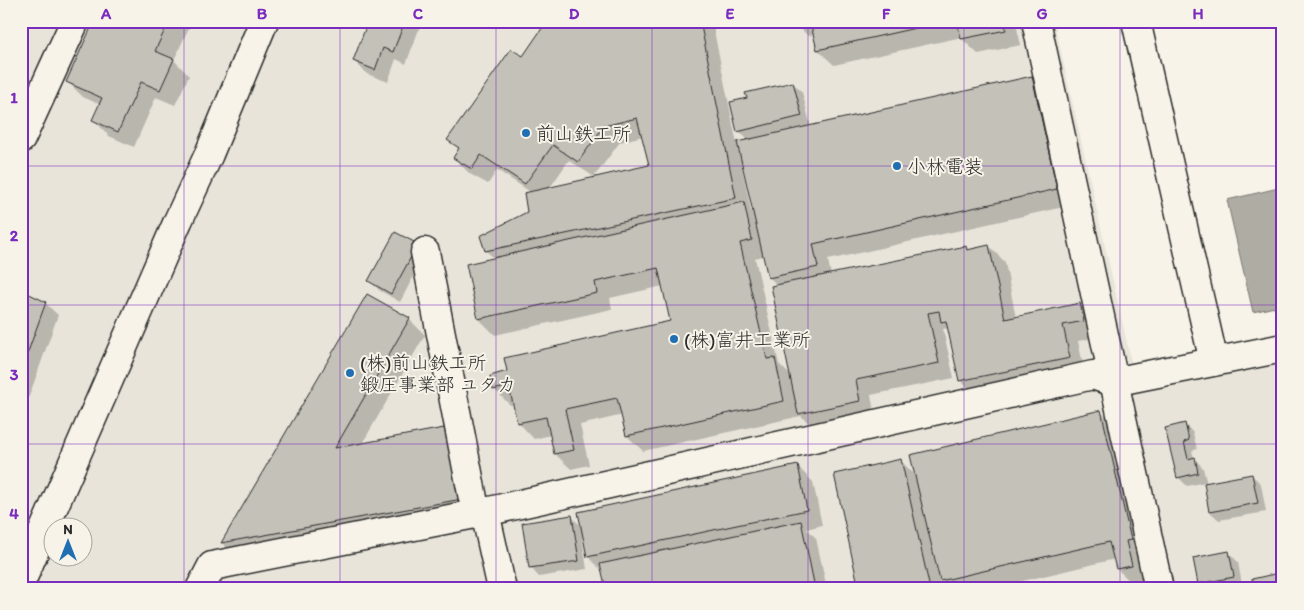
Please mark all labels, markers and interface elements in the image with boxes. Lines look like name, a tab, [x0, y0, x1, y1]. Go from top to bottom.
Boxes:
text: A	[100, 4, 112, 23]
text: B	[257, 4, 268, 23]
text: C	[413, 4, 424, 23]
text: D	[569, 4, 580, 23]
text: E	[726, 4, 735, 23]
text: F	[882, 4, 891, 23]
text: G	[1036, 4, 1048, 23]
text: H	[1192, 4, 1204, 23]
text: 1	[10, 88, 18, 107]
place label: 前山鉄工所	[536, 122, 631, 145]
marker: 前山鉄工所	[520, 127, 532, 139]
place label: 小林電装	[907, 155, 983, 178]
marker: 小林電装	[891, 160, 903, 172]
text: 2	[10, 226, 19, 245]
place label: (株)富井工業所	[684, 328, 810, 351]
marker: (株)富井工業所	[668, 333, 680, 345]
place label: (株)前山鉄工所 鍛圧事業部 ユタカ	[360, 351, 516, 396]
text: 3	[10, 365, 19, 384]
marker: (株)前山鉄工所 鍛圧事業部 ユタカ	[344, 367, 356, 379]
text: 4	[9, 504, 19, 523]
north arrow	[42, 518, 92, 568]
text: N	[63, 521, 73, 538]

